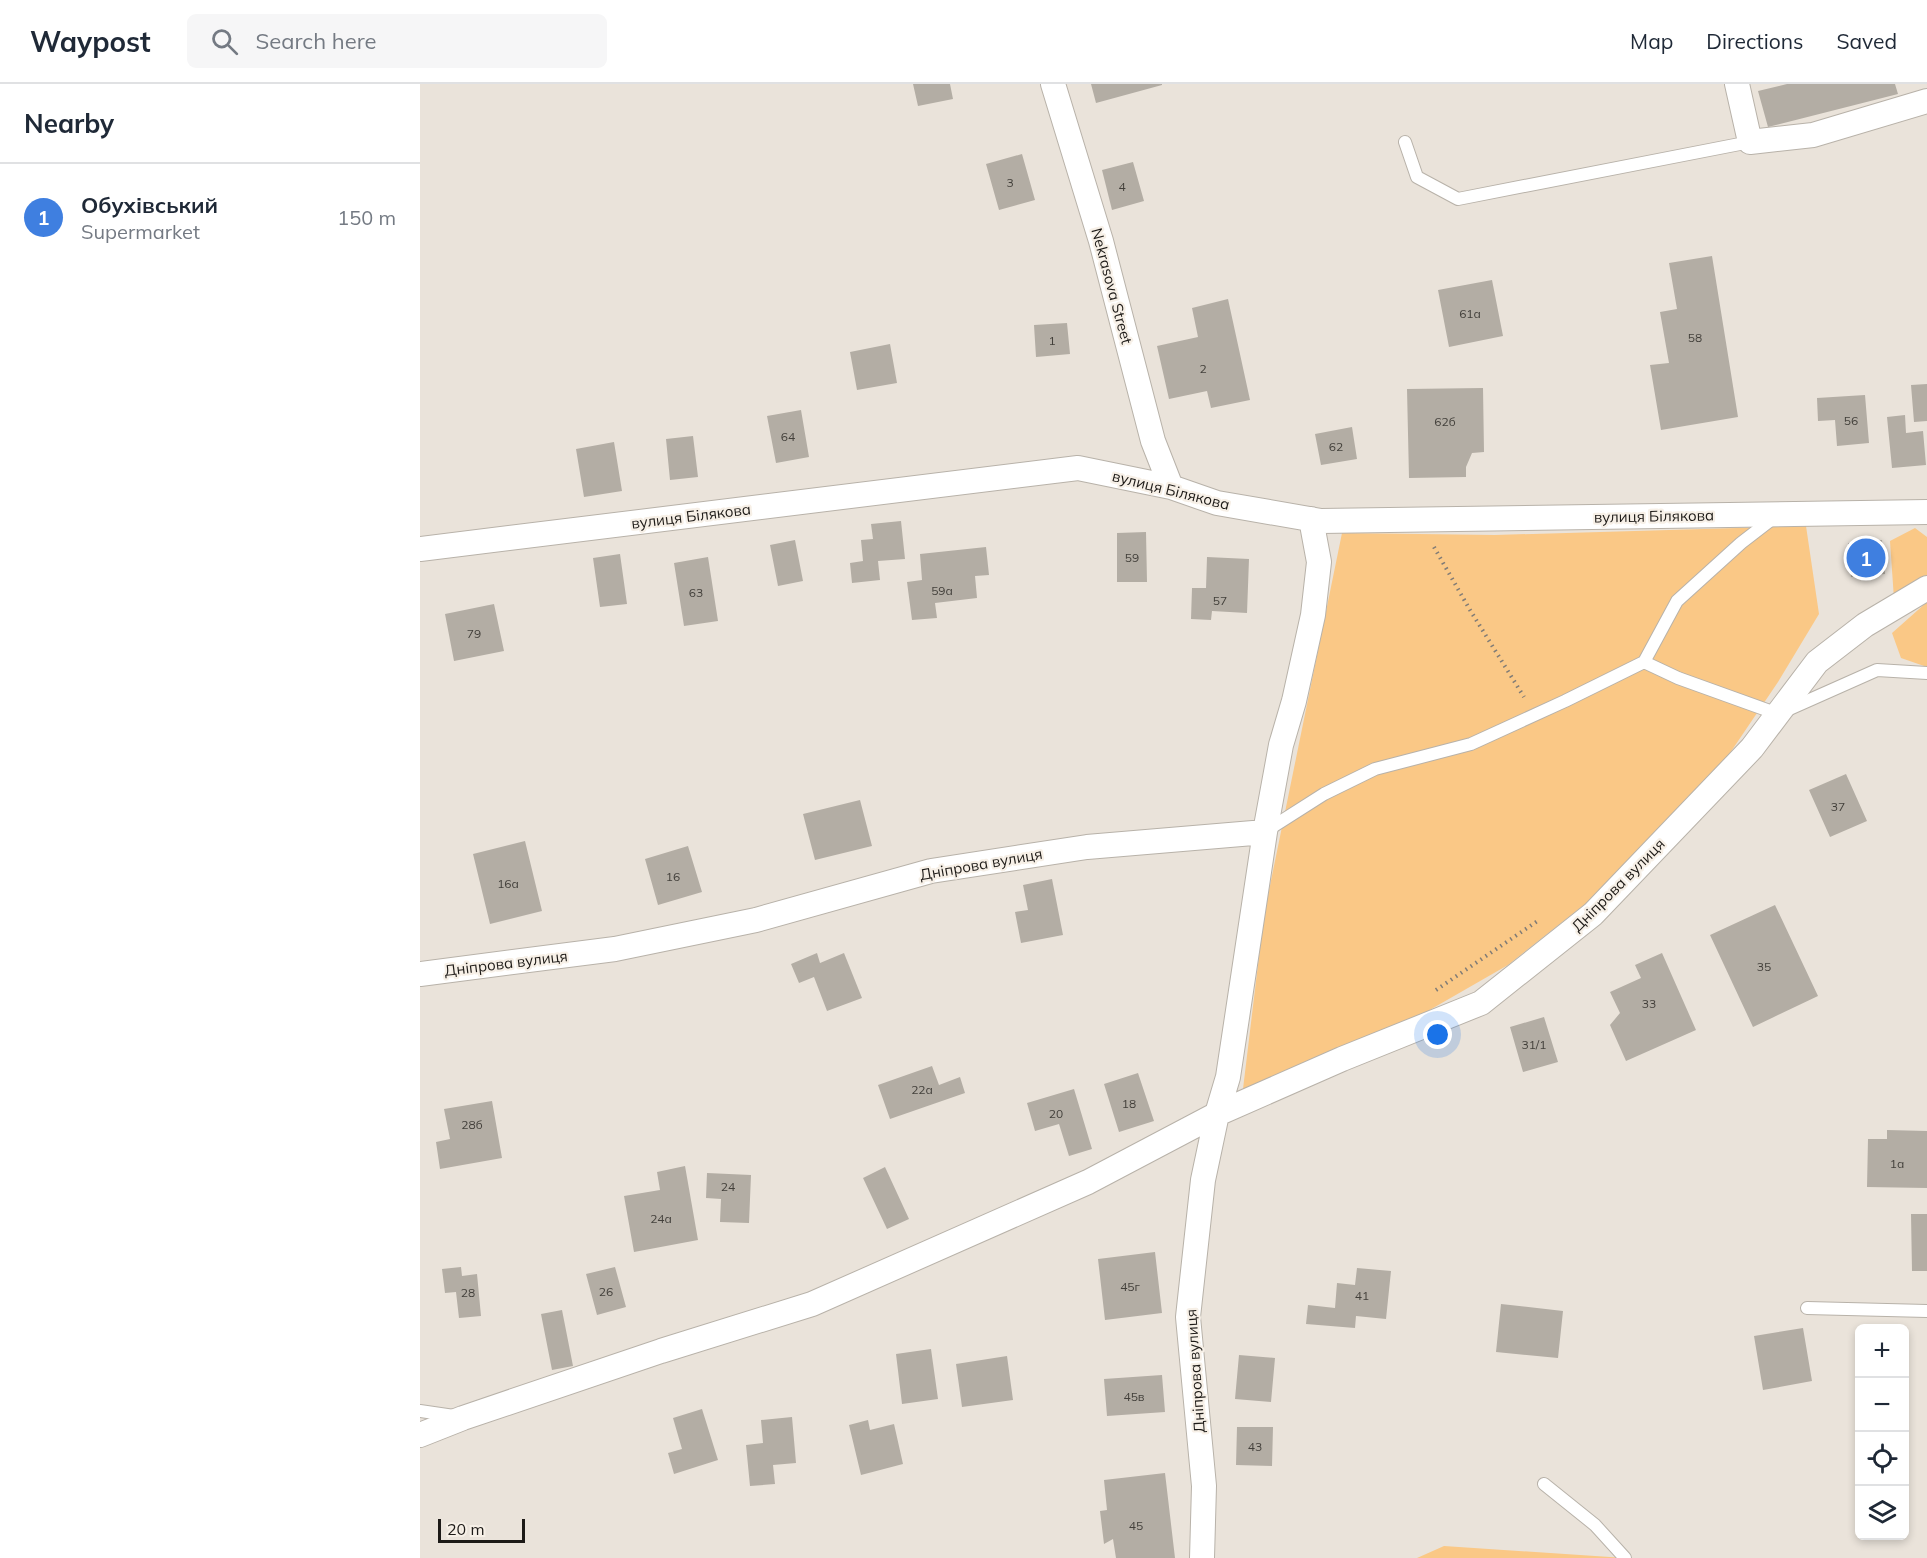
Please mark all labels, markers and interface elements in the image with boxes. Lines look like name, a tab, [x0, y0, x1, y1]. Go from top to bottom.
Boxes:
search box	[187, 14, 607, 68]
text: Waypost	[30, 24, 151, 59]
icon: search	[208, 25, 241, 58]
text: Search here	[256, 27, 377, 55]
text: Map	[1630, 28, 1673, 54]
text: Directions	[1706, 28, 1803, 54]
text: Saved	[1836, 28, 1897, 54]
text: Nearby	[24, 107, 114, 140]
house number: 3	[1006, 175, 1014, 190]
house number: 4	[1118, 179, 1126, 194]
text: Обухівський	[81, 191, 218, 219]
text: 1	[38, 205, 50, 230]
text: 150 m	[337, 205, 396, 230]
text: Supermarket	[81, 219, 200, 244]
street label: Nekrasova Street	[1087, 226, 1137, 346]
house number: 61а	[1459, 306, 1481, 321]
house number: 58	[1688, 330, 1702, 345]
house number: 1	[1048, 333, 1056, 348]
house number: 2	[1199, 361, 1207, 376]
house number: 56	[1844, 413, 1858, 428]
house number: 62б	[1434, 414, 1456, 429]
house number: 64	[781, 429, 795, 444]
house number: 62	[1329, 439, 1343, 454]
street label: вулиця Білякова	[1110, 466, 1232, 514]
street label: вулиця Білякова	[630, 499, 752, 533]
street label: вулиця Білякова	[1594, 505, 1714, 527]
pin: 1	[1846, 536, 1886, 580]
house number: 59	[1125, 550, 1139, 565]
house number: 59а	[931, 583, 953, 598]
house number: 63	[689, 585, 703, 600]
house number: 57	[1213, 593, 1227, 608]
house number: 79	[467, 626, 481, 641]
house number: 37	[1831, 799, 1845, 814]
street label: Дніпрова вулиця	[1567, 834, 1669, 936]
street label: Дніпрова вулиця	[918, 844, 1044, 884]
house number: 16	[666, 869, 680, 884]
house number: 16а	[497, 876, 519, 891]
street label: Дніпрова вулиця	[443, 946, 569, 980]
house number: 35	[1757, 959, 1771, 974]
house number: 33	[1642, 996, 1656, 1011]
your location	[1423, 1020, 1452, 1049]
house number: 31/1	[1521, 1037, 1547, 1052]
house number: 22а	[911, 1082, 933, 1097]
house number: 18	[1122, 1096, 1136, 1111]
house number: 20	[1049, 1106, 1063, 1121]
house number: 28б	[461, 1117, 483, 1132]
house number: 1а	[1890, 1156, 1904, 1171]
house number: 24	[721, 1179, 735, 1194]
house number: 24а	[650, 1211, 672, 1226]
house number: 45г	[1120, 1279, 1141, 1294]
house number: 26	[599, 1284, 613, 1299]
house number: 28	[461, 1285, 475, 1300]
house number: 41	[1355, 1288, 1369, 1303]
street label: Дніпрова вулиця	[1181, 1308, 1209, 1434]
map controls	[1855, 1324, 1909, 1540]
button: +	[1855, 1324, 1909, 1378]
button: −	[1855, 1378, 1909, 1432]
house number: 45в	[1123, 1389, 1145, 1404]
button: locate	[1855, 1432, 1909, 1486]
house number: 43	[1248, 1439, 1262, 1454]
button: layers	[1855, 1486, 1909, 1540]
scale bar	[438, 1516, 525, 1544]
house number: 45	[1129, 1518, 1143, 1533]
text: 20 m	[447, 1519, 484, 1539]

